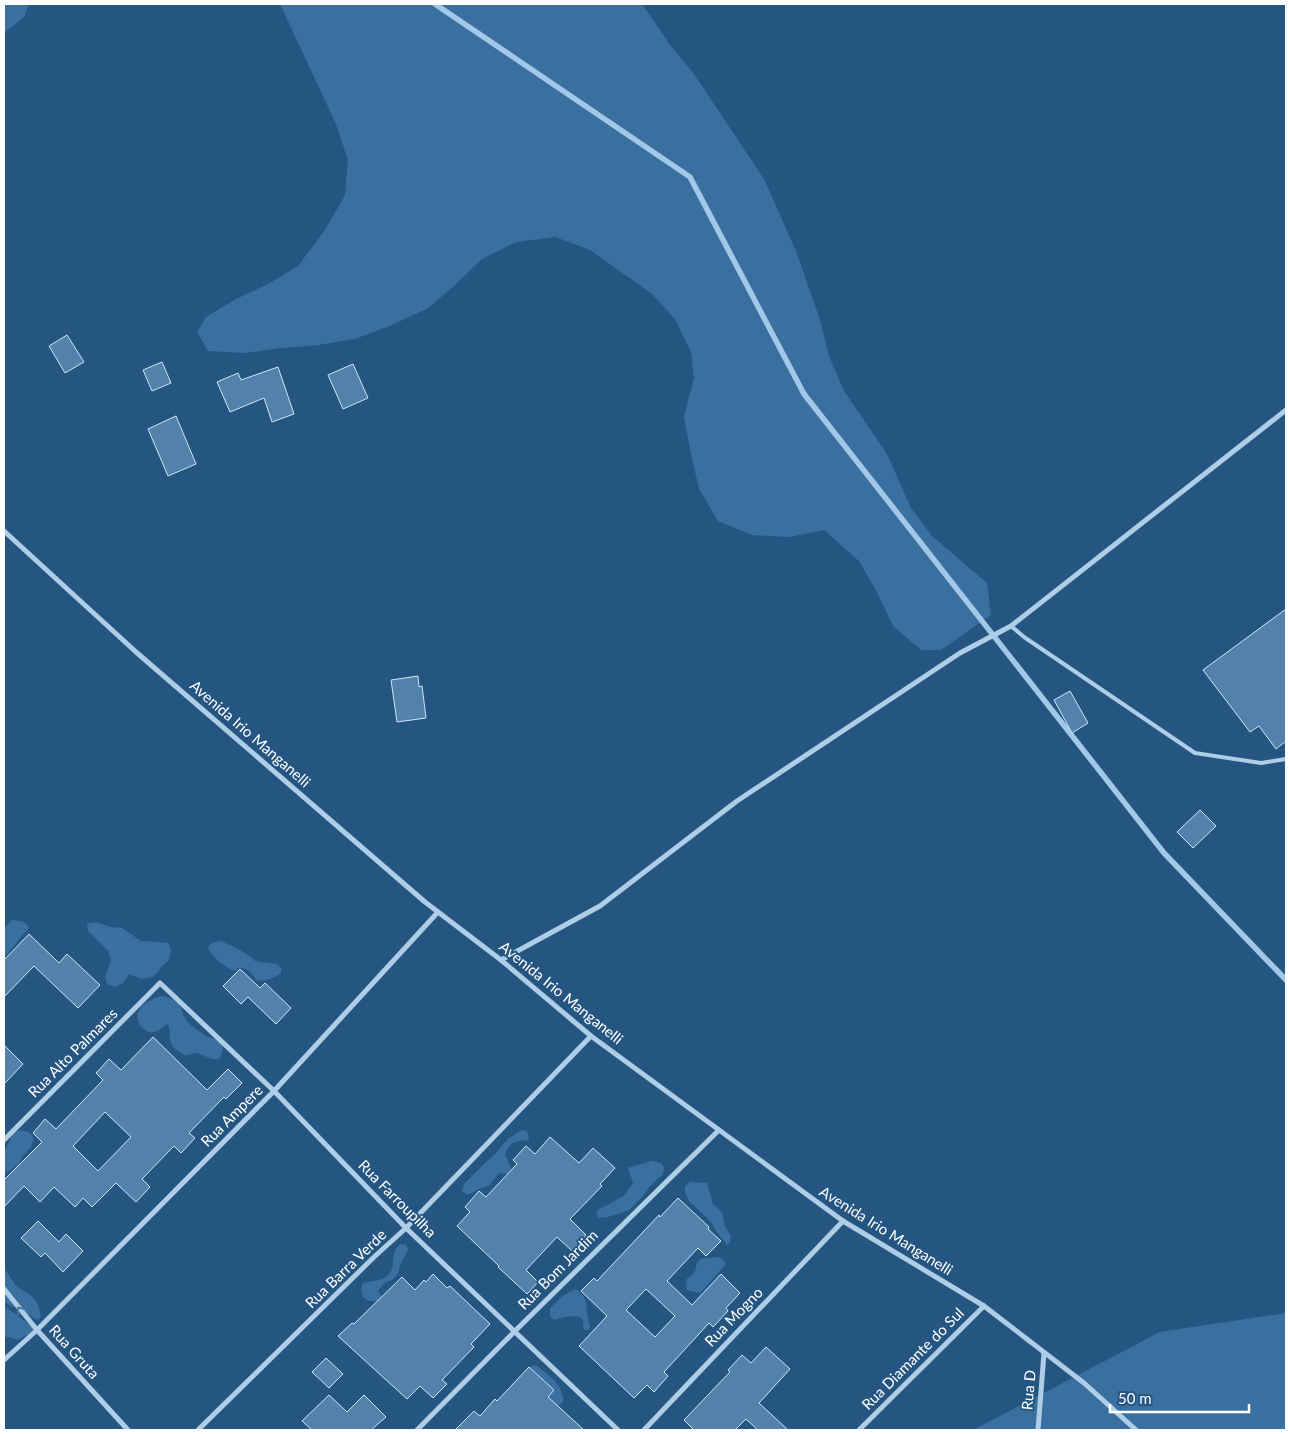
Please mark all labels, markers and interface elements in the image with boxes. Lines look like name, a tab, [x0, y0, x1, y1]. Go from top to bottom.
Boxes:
street label: Avenida Irio Manganelli	[187, 676, 315, 791]
street label: Avenida Irio Manganelli	[496, 937, 627, 1048]
street label: Rua Alto Palmares	[24, 1004, 121, 1101]
street label: Rua Ampere	[197, 1081, 266, 1150]
street label: Rua Farroupilha	[355, 1156, 440, 1241]
street label: Avenida Irio Manganelli	[816, 1182, 957, 1279]
street label: Rua Barra Verde	[301, 1225, 390, 1311]
street label: Rua Bom Jardim	[514, 1226, 601, 1313]
street label: Rua Mogno	[701, 1283, 766, 1350]
street label: Rua Diamante do Sul	[858, 1304, 967, 1413]
one-way arrow	[17, 1306, 26, 1315]
street label: Rua Gruta	[46, 1321, 104, 1382]
street label: Rua D	[1017, 1369, 1039, 1411]
scale bar	[1110, 1382, 1249, 1414]
text: 50 m	[1118, 1389, 1152, 1407]

